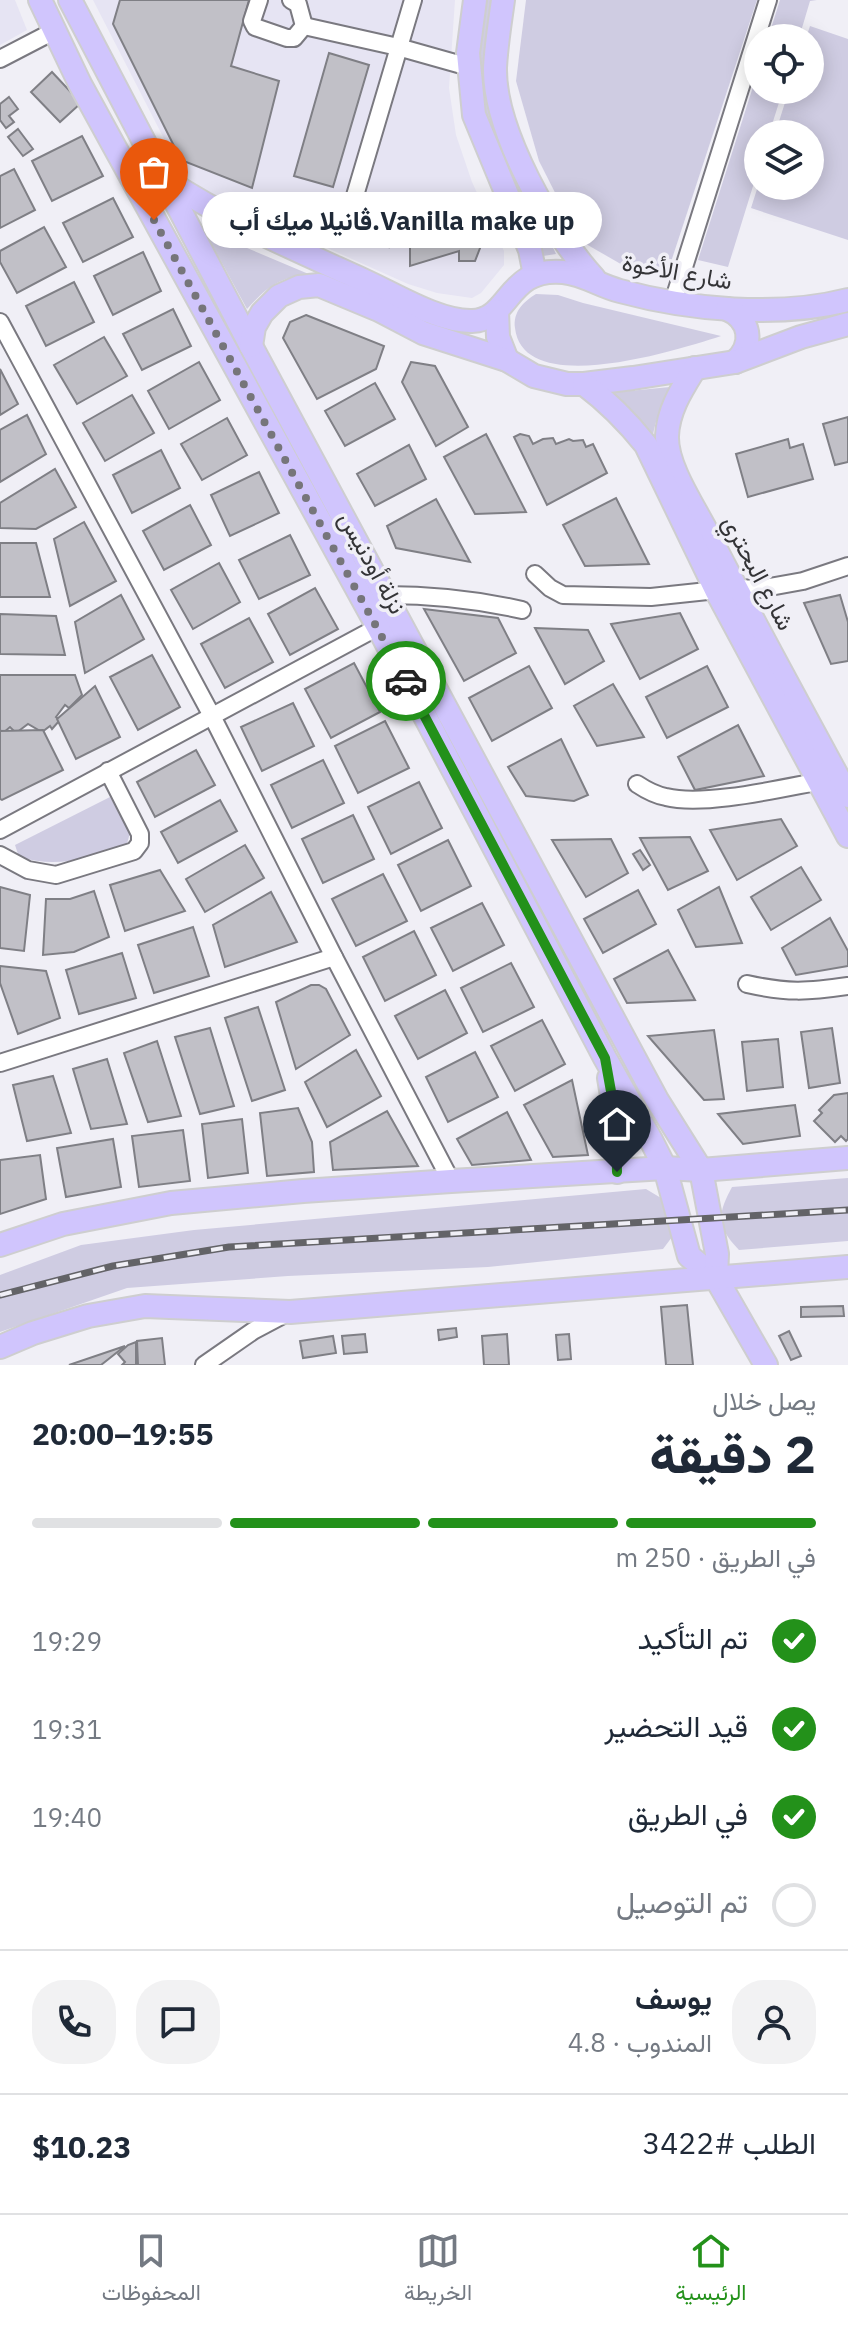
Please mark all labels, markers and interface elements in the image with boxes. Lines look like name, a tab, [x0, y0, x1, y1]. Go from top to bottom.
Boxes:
map controls	[744, 24, 824, 200]
button: locate	[744, 24, 824, 104]
button: layers	[744, 120, 824, 200]
pin	[120, 138, 188, 220]
icon: bag	[132, 150, 176, 194]
callout: Vanilla make up.ڤانيلا ميك أب	[202, 192, 602, 248]
text: Vanilla make up.ڤانيلا ميك أب	[229, 203, 575, 237]
street label: شارع الأخوة	[620, 246, 735, 297]
street label: نزلة أودنيس	[332, 506, 414, 619]
street label: شارع البحتري	[712, 509, 803, 638]
courier	[366, 641, 446, 721]
icon: car	[384, 659, 428, 703]
pin	[583, 1090, 651, 1172]
icon: home	[595, 1102, 639, 1146]
text: يصل خلال	[712, 1383, 816, 1417]
text: 19:55–20:00	[32, 1414, 213, 1453]
text: 2 دقيقة	[649, 1420, 816, 1487]
text: في الطريق · 250 m	[615, 1540, 816, 1574]
text: تم التأكيد	[638, 1618, 748, 1657]
icon: check	[772, 1619, 816, 1663]
text: 19:29	[32, 1624, 102, 1658]
text: قيد التحضير	[604, 1706, 748, 1745]
icon: check	[772, 1707, 816, 1751]
text: 19:31	[32, 1712, 102, 1746]
text: في الطريق	[628, 1794, 748, 1833]
icon: check	[772, 1795, 816, 1839]
text: 19:40	[32, 1800, 102, 1834]
text: تم التوصيل	[616, 1882, 748, 1921]
text: يوسف	[635, 1978, 712, 2017]
button: phone	[32, 1980, 116, 2064]
button: chat	[136, 1980, 220, 2064]
button: person	[732, 1980, 816, 2064]
text: المندوب · 4.8	[568, 2025, 712, 2059]
text: الطلب #3422	[642, 2123, 816, 2162]
text: $10.23	[32, 2127, 131, 2166]
tab: المحفوظات	[102, 2229, 201, 2312]
tab: الخريطة	[404, 2229, 472, 2312]
tab: الرئيسية	[675, 2229, 746, 2312]

